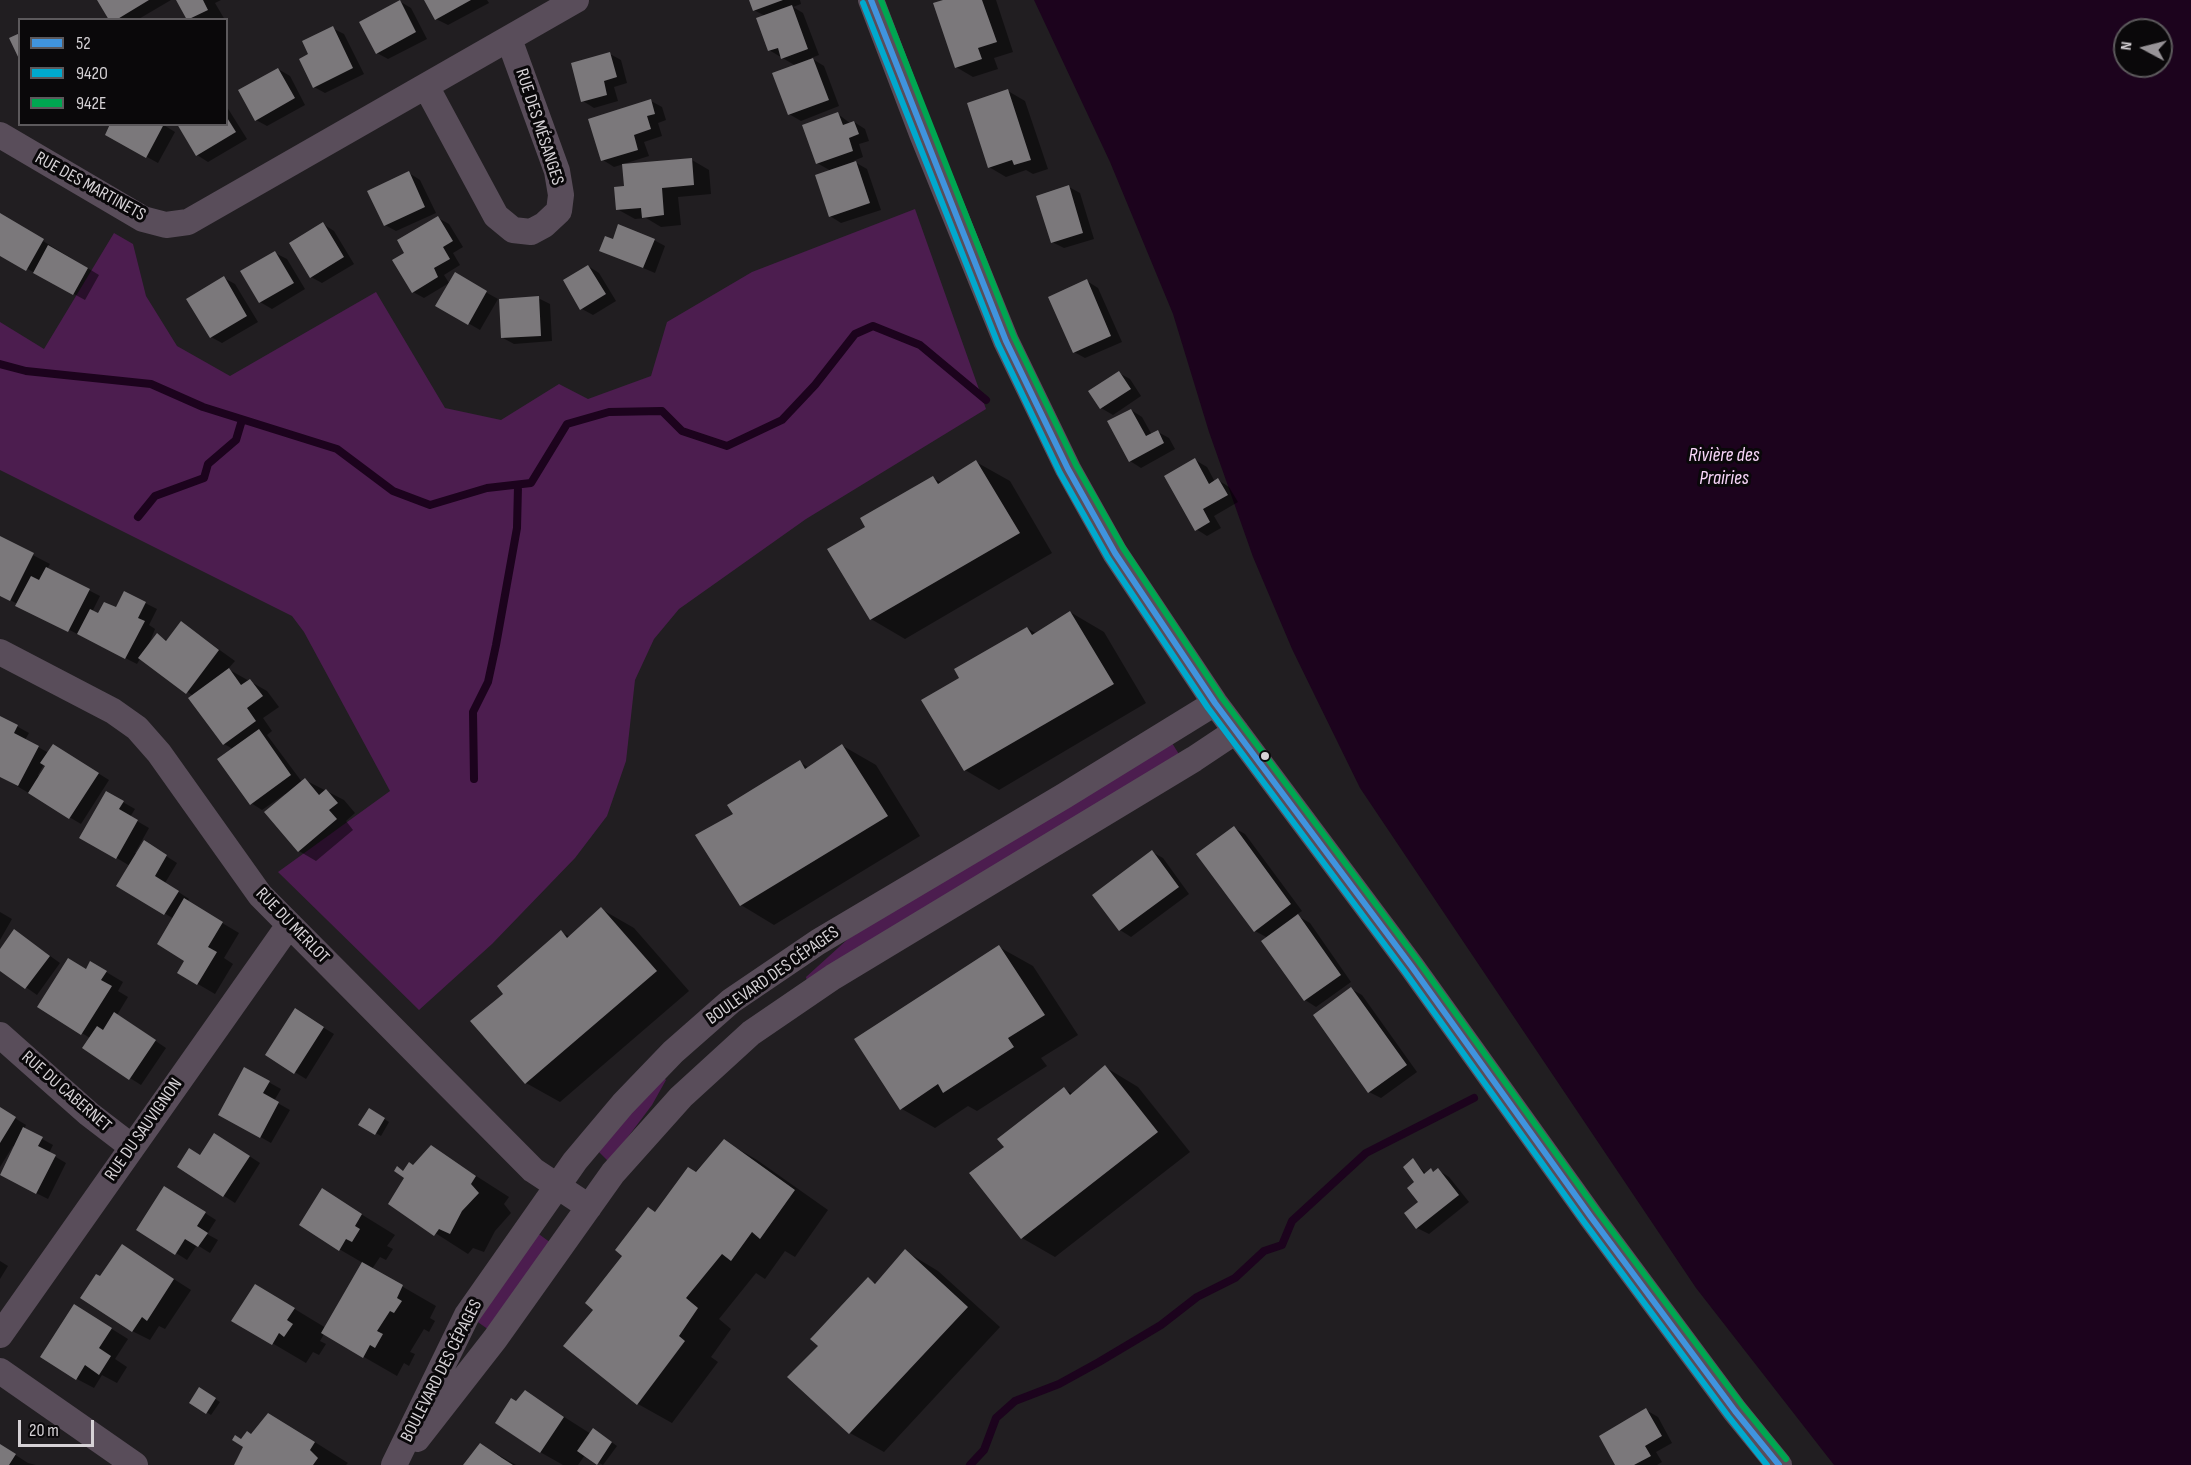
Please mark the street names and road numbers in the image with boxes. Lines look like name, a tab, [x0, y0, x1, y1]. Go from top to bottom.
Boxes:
street label: RUE DES MÉSANGES	[510, 66, 568, 188]
street label: RUE DES MARTINETS	[31, 148, 149, 226]
street label: RUE DU MERLOT	[251, 884, 333, 968]
street label: BOULEVARD DES CÉPAGES	[702, 922, 844, 1030]
street label: RUE DU CABERNET	[17, 1047, 115, 1137]
street label: RUE DU SAUVIGNON	[101, 1075, 187, 1185]
street label: BOULEVARD DES CÉPAGES	[397, 1296, 487, 1446]

